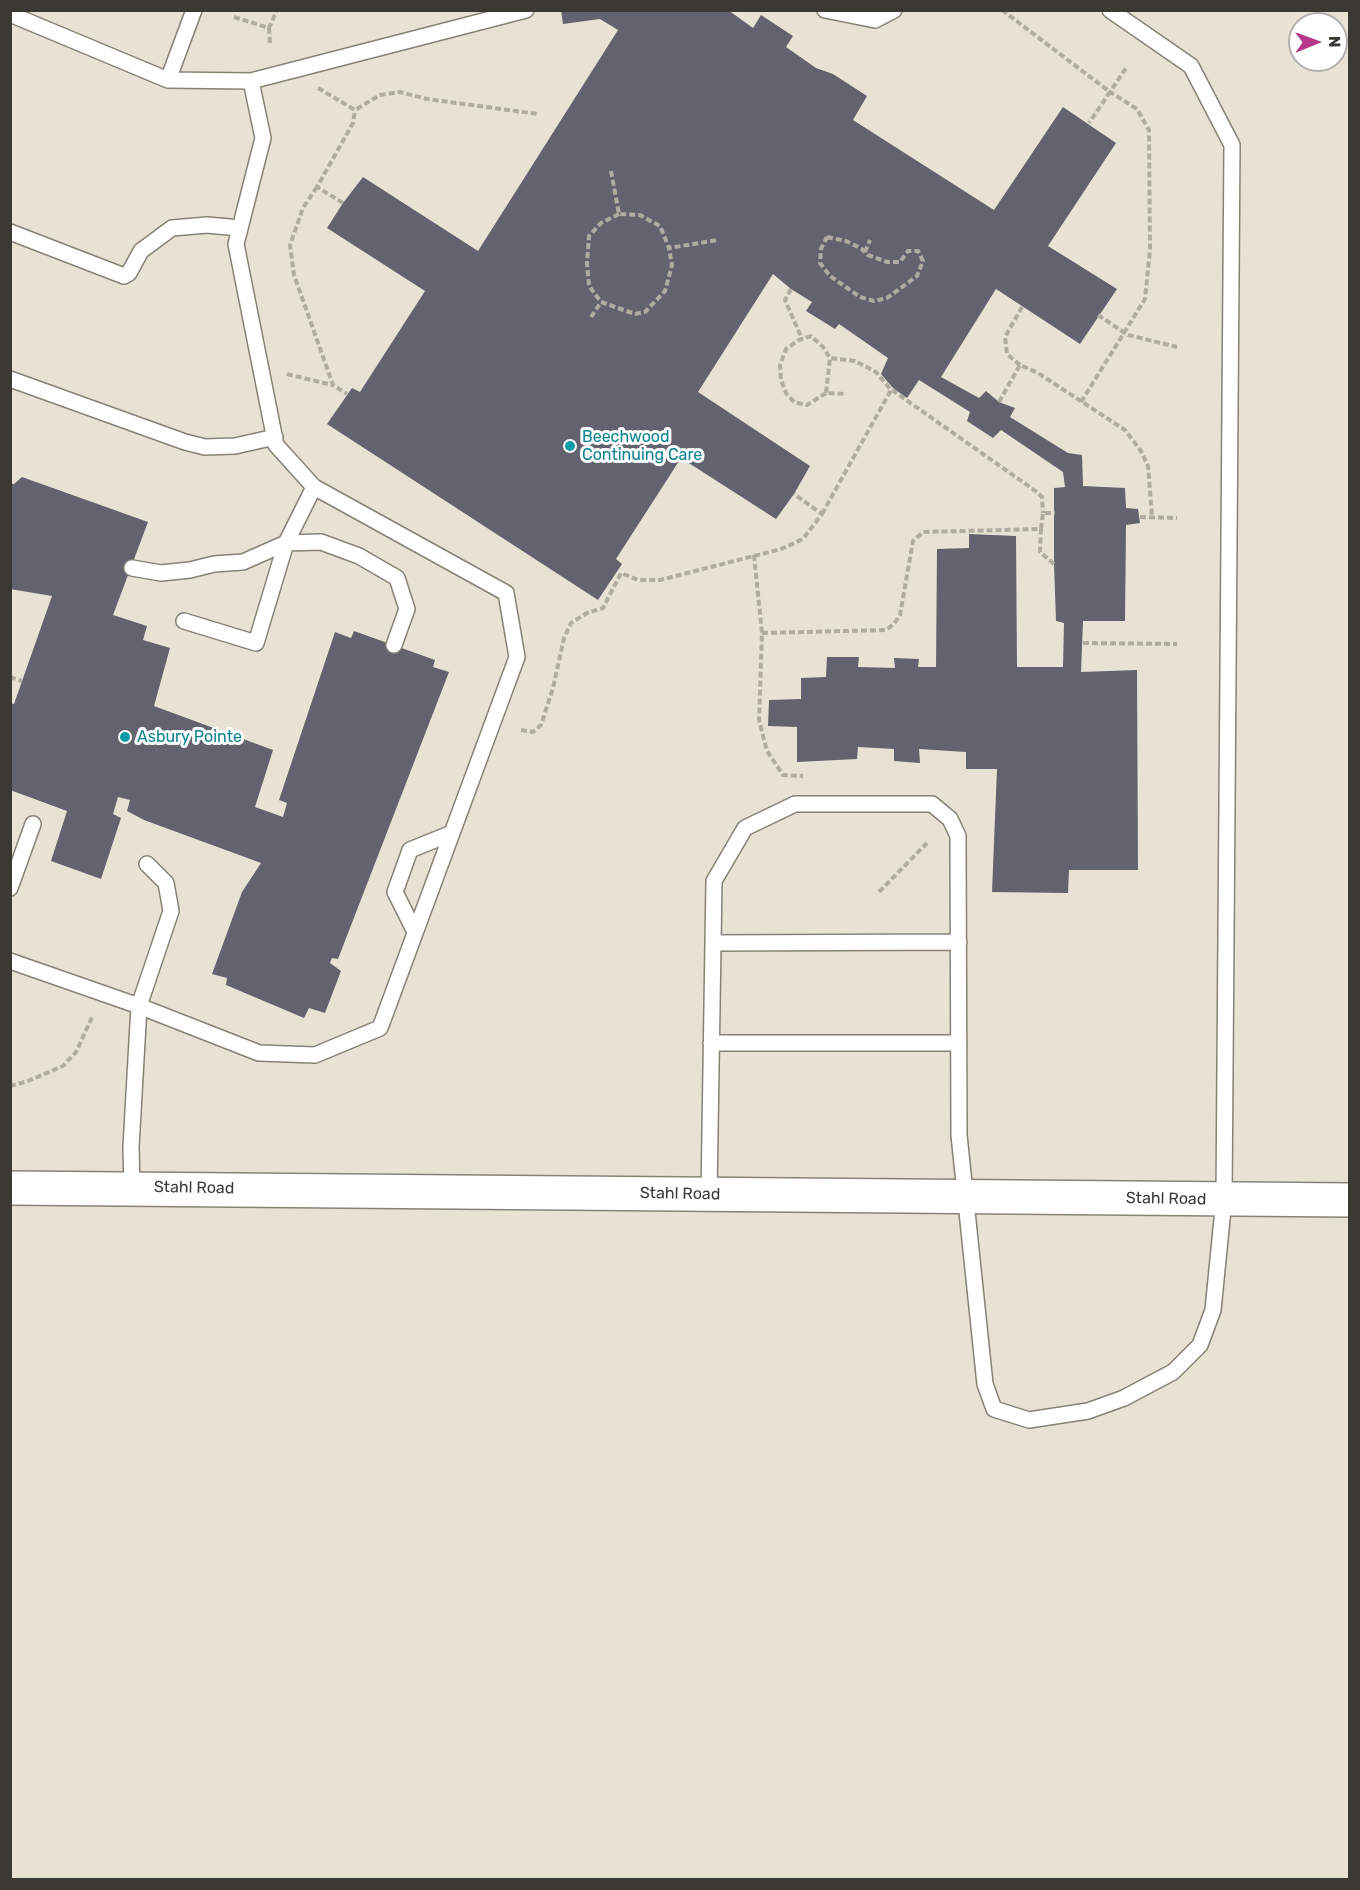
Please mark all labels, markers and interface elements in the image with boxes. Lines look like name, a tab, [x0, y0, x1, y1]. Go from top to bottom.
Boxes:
north arrow	[1288, 12, 1348, 72]
text: N	[1325, 36, 1344, 48]
place label: Beechwood Continuing Care	[582, 427, 702, 465]
marker: Beechwood Continuing Care	[563, 439, 577, 453]
place label: Asbury Pointe	[137, 727, 242, 747]
marker: Asbury Pointe	[118, 730, 132, 744]
street label: Stahl Road	[154, 1178, 234, 1198]
street label: Stahl Road	[640, 1184, 720, 1204]
street label: Stahl Road	[1126, 1189, 1206, 1209]

